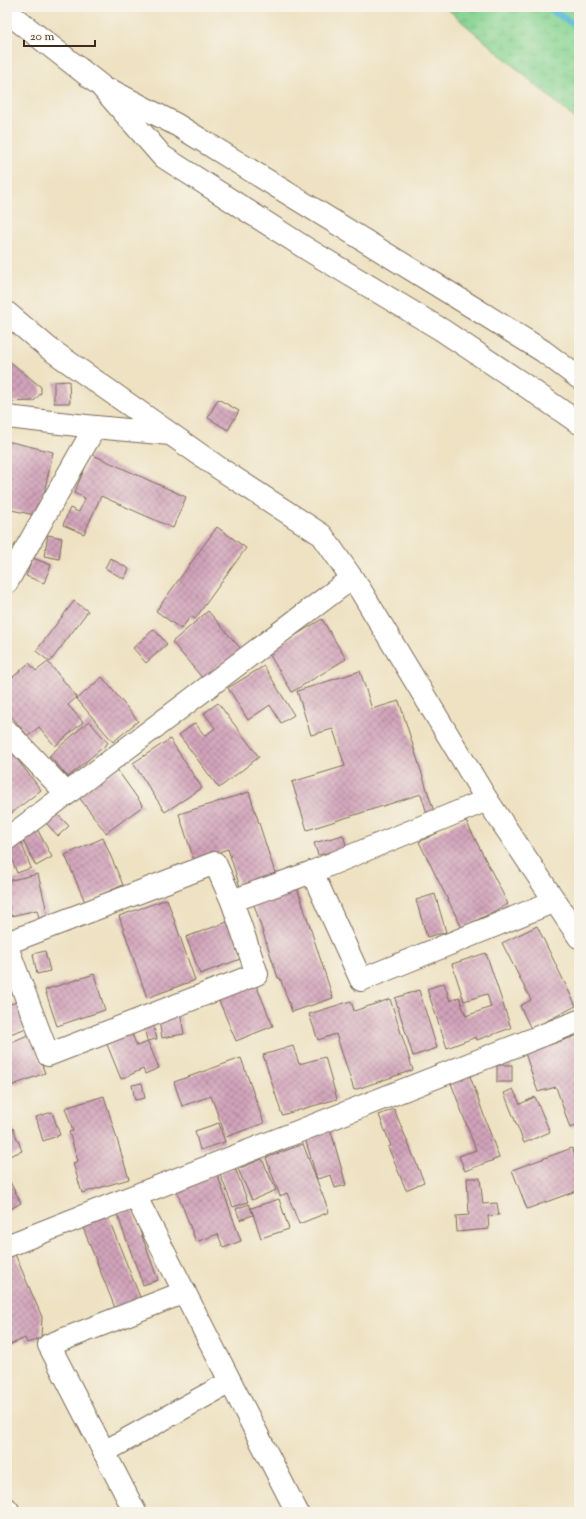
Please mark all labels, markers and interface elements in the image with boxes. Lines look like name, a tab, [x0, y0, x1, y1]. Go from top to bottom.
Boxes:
scale bar	[24, 22, 95, 48]
text: 20 m	[30, 28, 55, 46]

